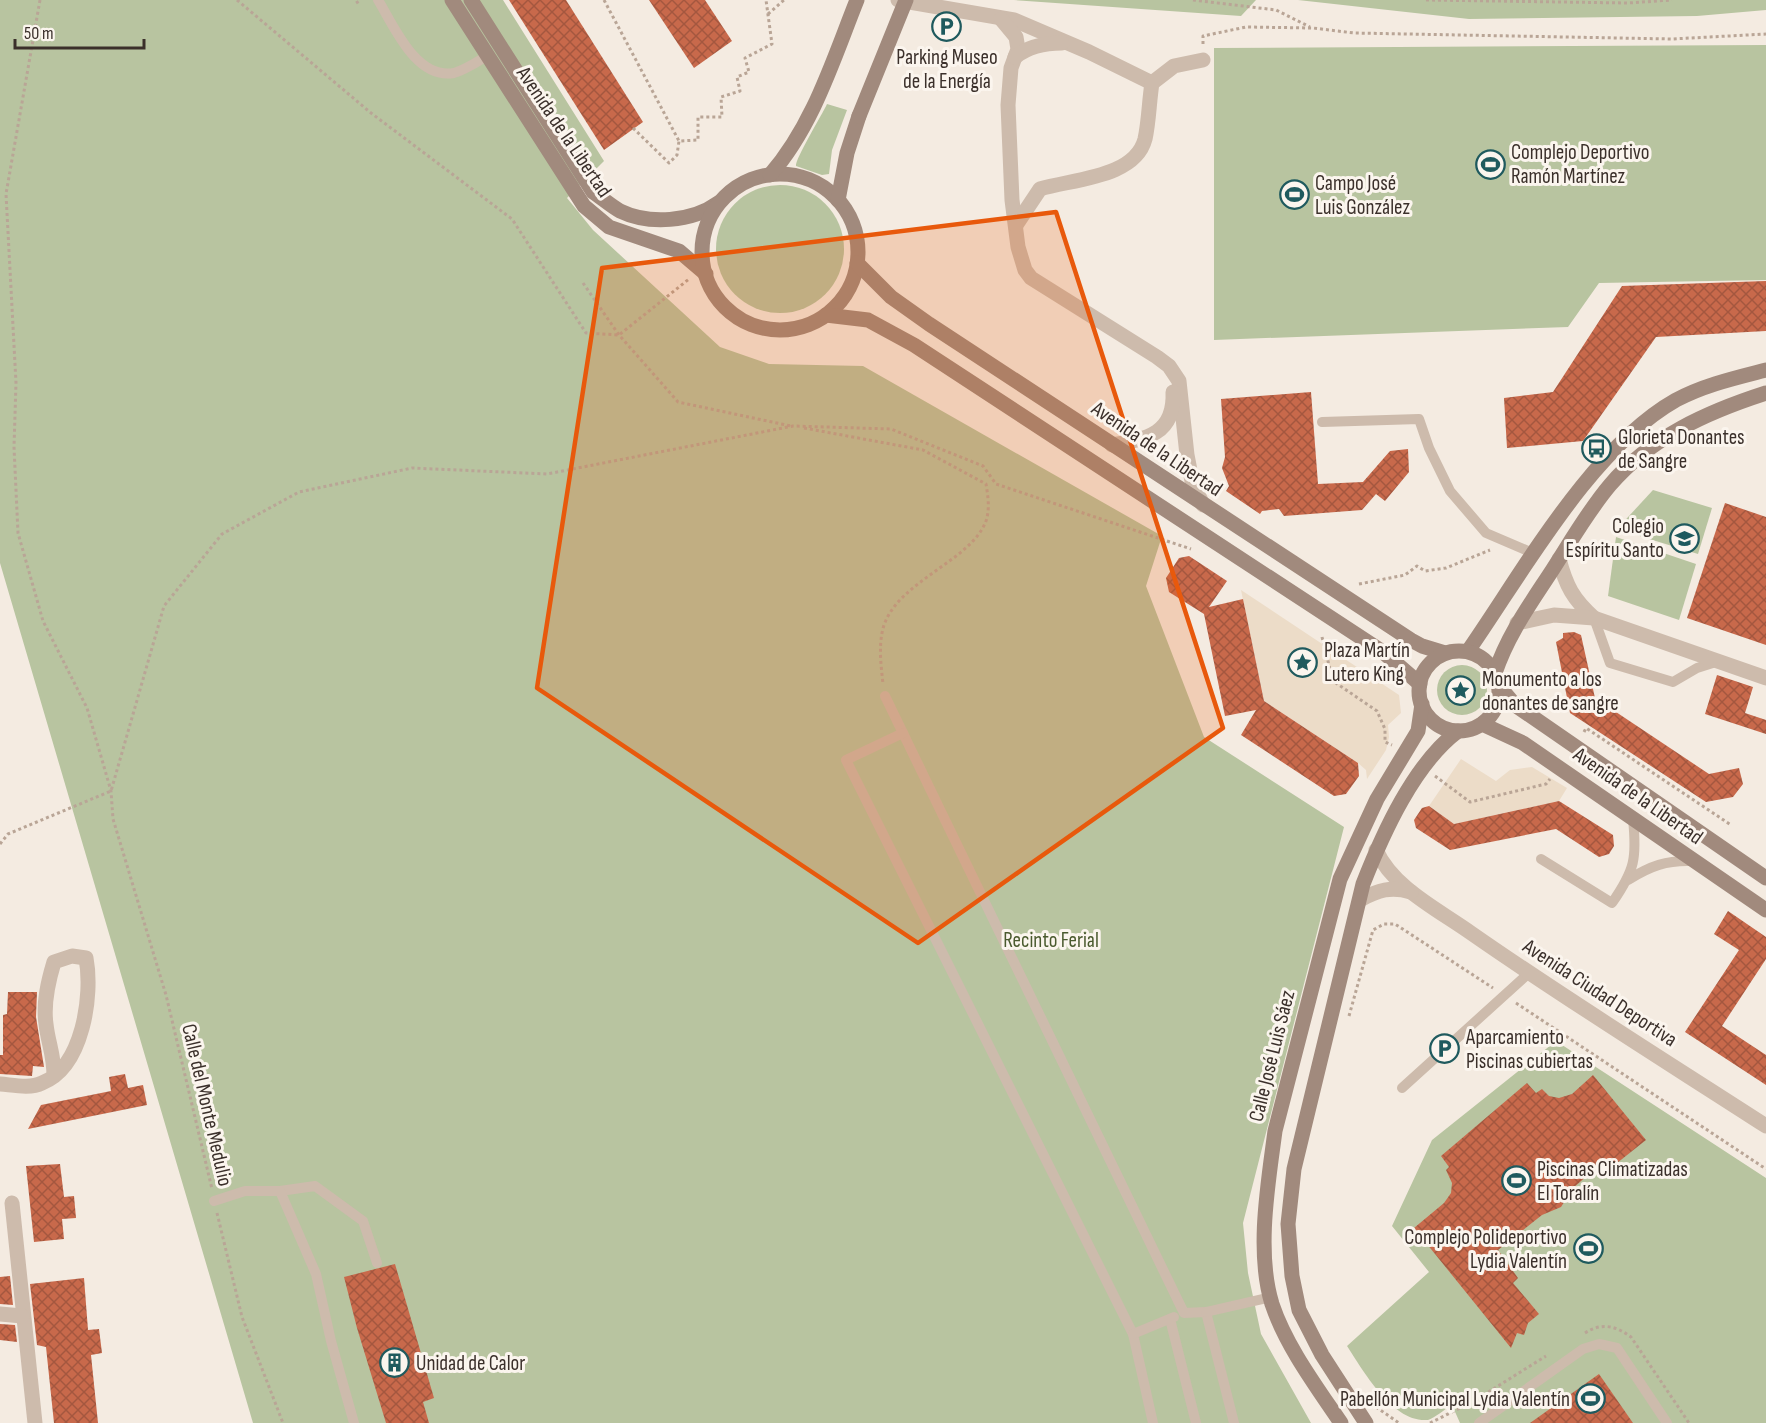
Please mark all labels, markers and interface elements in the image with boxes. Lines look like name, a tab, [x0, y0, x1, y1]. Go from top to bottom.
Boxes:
parking icon: Parking Museo de la Energía	[931, 10, 963, 42]
scale bar	[15, 12, 144, 50]
text: 50 m	[24, 23, 54, 44]
place label: Parking Museo de la Energía	[896, 45, 998, 94]
street label: Avenida de la Libertad	[510, 61, 617, 202]
place label: Complejo Deportivo Ramón Martínez	[1511, 140, 1650, 189]
sports icon: Complejo Deportivo Ramón Martínez	[1474, 148, 1506, 180]
place label: Campo José Luis González	[1315, 171, 1411, 220]
sports icon: Campo José Luis González	[1278, 179, 1310, 211]
street label: Avenida de la Libertad	[1086, 395, 1227, 502]
place label: Glorieta Donantes de Sangre	[1618, 425, 1745, 474]
bus stop icon: Glorieta Donantes de Sangre	[1581, 433, 1613, 465]
place label: Colegio Espíritu Santo	[1566, 514, 1664, 563]
school or university icon: Colegio Espíritu Santo	[1669, 522, 1701, 554]
place label: Plaza Martín Lutero King	[1324, 638, 1410, 687]
place icon: Plaza Martín Lutero King	[1287, 646, 1319, 678]
place label: Monumento a los donantes de sangre	[1482, 667, 1619, 716]
place icon: Monumento a los donantes de sangre	[1445, 675, 1477, 707]
street label: Avenida de la Libertad	[1568, 741, 1708, 850]
park label: Recinto Ferial	[1003, 928, 1099, 953]
street label: Avenida Ciudad Deportiva	[1517, 933, 1682, 1052]
street label: Calle José Luis Sáez	[1244, 987, 1300, 1124]
street label: Calle del Monte Medulio	[176, 1021, 238, 1189]
place label: Aparcamiento Piscinas cubiertas	[1465, 1025, 1593, 1074]
parking icon: Aparcamiento Piscinas cubiertas	[1429, 1033, 1461, 1065]
place label: Piscinas Climatizadas El Toralín	[1537, 1157, 1688, 1206]
sports icon: Piscinas Climatizadas El Toralín	[1500, 1165, 1532, 1197]
place label: Complejo Polideportivo Lydia Valentín	[1404, 1225, 1567, 1274]
sports icon: Complejo Polideportivo Lydia Valentín	[1572, 1233, 1604, 1265]
building icon: Unidad de Calor	[379, 1347, 411, 1379]
place label: Unidad de Calor	[416, 1351, 525, 1376]
sports icon: Pabellón Municipal Lydia Valentín	[1575, 1383, 1607, 1415]
place label: Pabellón Municipal Lydia Valentín	[1340, 1387, 1570, 1412]

